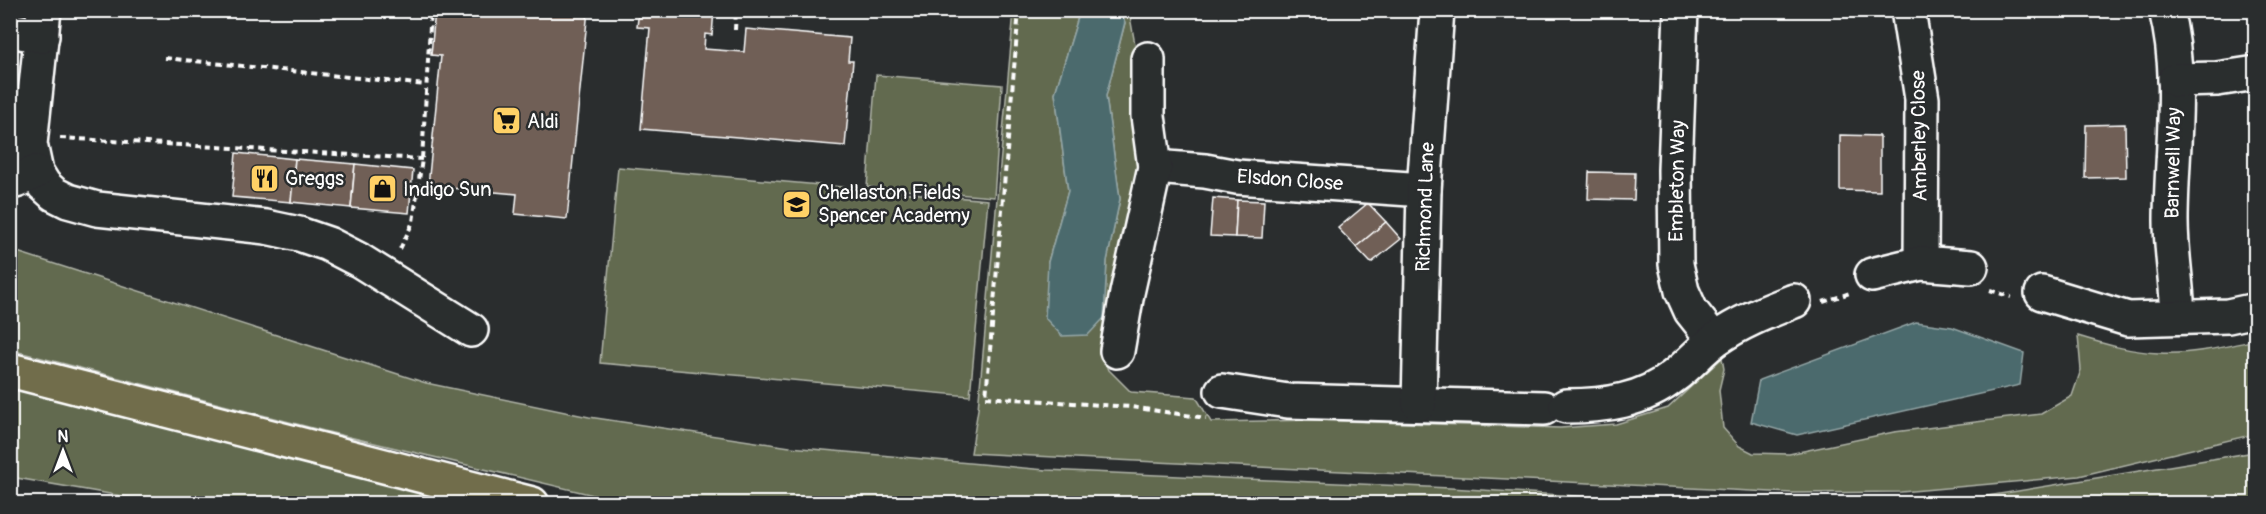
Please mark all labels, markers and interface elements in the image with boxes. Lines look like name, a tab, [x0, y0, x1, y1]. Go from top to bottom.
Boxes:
street label: Amberley Close	[1905, 70, 1933, 202]
supermarket icon: Aldi	[490, 105, 522, 137]
street label: Barnwell Way	[2160, 107, 2186, 219]
place label: Aldi	[527, 109, 558, 134]
street label: Embleton Way	[1663, 119, 1691, 242]
street label: Richmond Lane	[1410, 142, 1440, 272]
restaurant icon: Greggs	[248, 162, 280, 194]
street label: Elsdon Close	[1236, 164, 1344, 196]
place label: Greggs	[285, 166, 344, 191]
shop icon: Indigo Sun	[366, 173, 398, 205]
place label: Indigo Sun	[403, 177, 492, 202]
place label: Chellaston Fields Spencer Academy	[818, 180, 970, 228]
school or university icon: Chellaston Fields Spencer Academy	[781, 188, 813, 220]
north arrow	[33, 421, 93, 481]
text: N	[58, 427, 69, 447]

